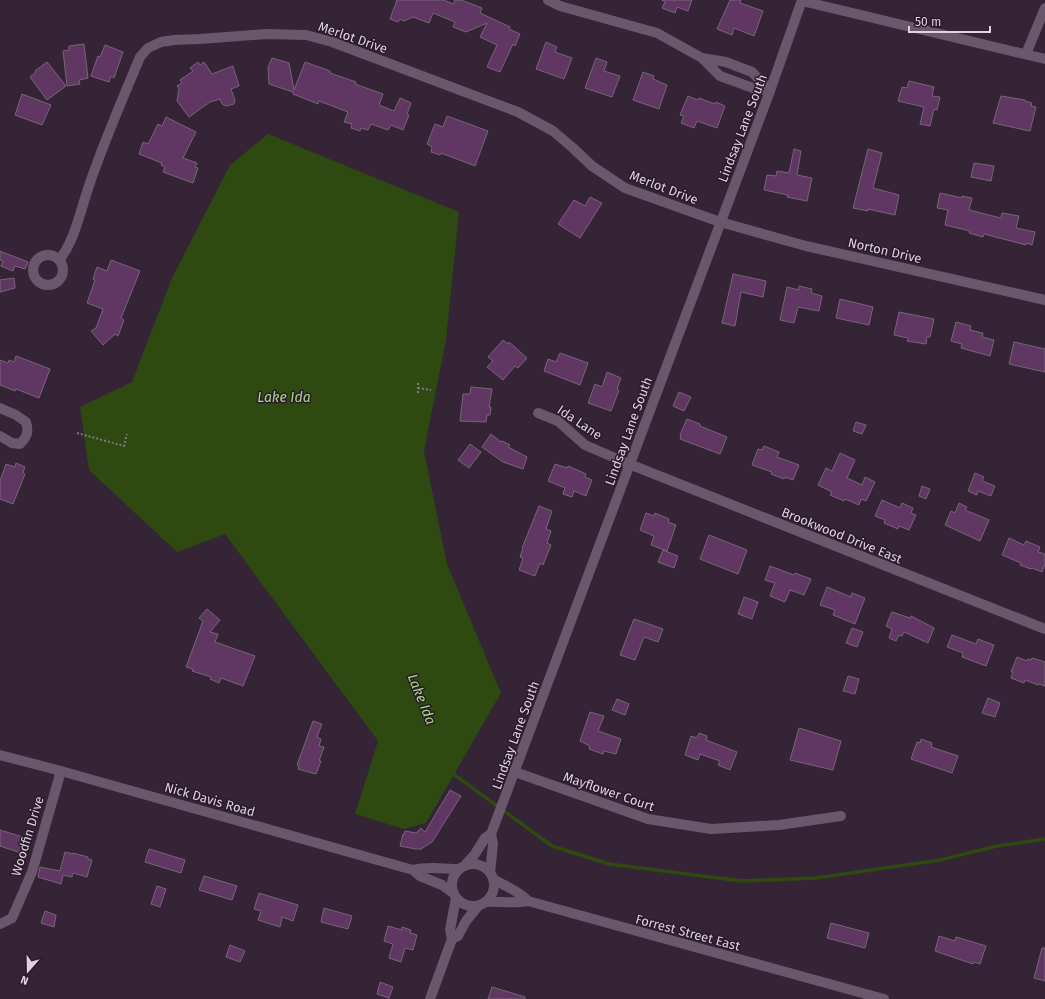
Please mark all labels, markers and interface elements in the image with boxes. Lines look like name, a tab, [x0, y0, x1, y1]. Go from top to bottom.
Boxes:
scale bar	[909, 8, 990, 34]
text: 50 m	[915, 15, 941, 29]
street label: Merlot Drive	[316, 19, 389, 56]
street label: Lindsay Lane South	[715, 72, 770, 184]
street label: Merlot Drive	[627, 168, 700, 207]
street label: Norton Drive	[847, 235, 923, 266]
street label: Lindsay Lane South	[602, 375, 655, 487]
water label: Lake Ida	[257, 389, 311, 406]
street label: Ida Lane	[555, 402, 605, 443]
street label: Brookwood Drive East	[779, 504, 904, 567]
water label: Lake Ida	[404, 671, 439, 727]
street label: Lindsay Lane South	[489, 679, 542, 791]
street label: Mayflower Court	[561, 769, 657, 814]
street label: Nick Davis Road	[163, 779, 257, 820]
street label: Woodfin Drive	[8, 794, 47, 878]
street label: Forrest Street East	[634, 911, 742, 954]
north arrow	[8, 951, 48, 991]
text: N	[19, 973, 30, 987]

